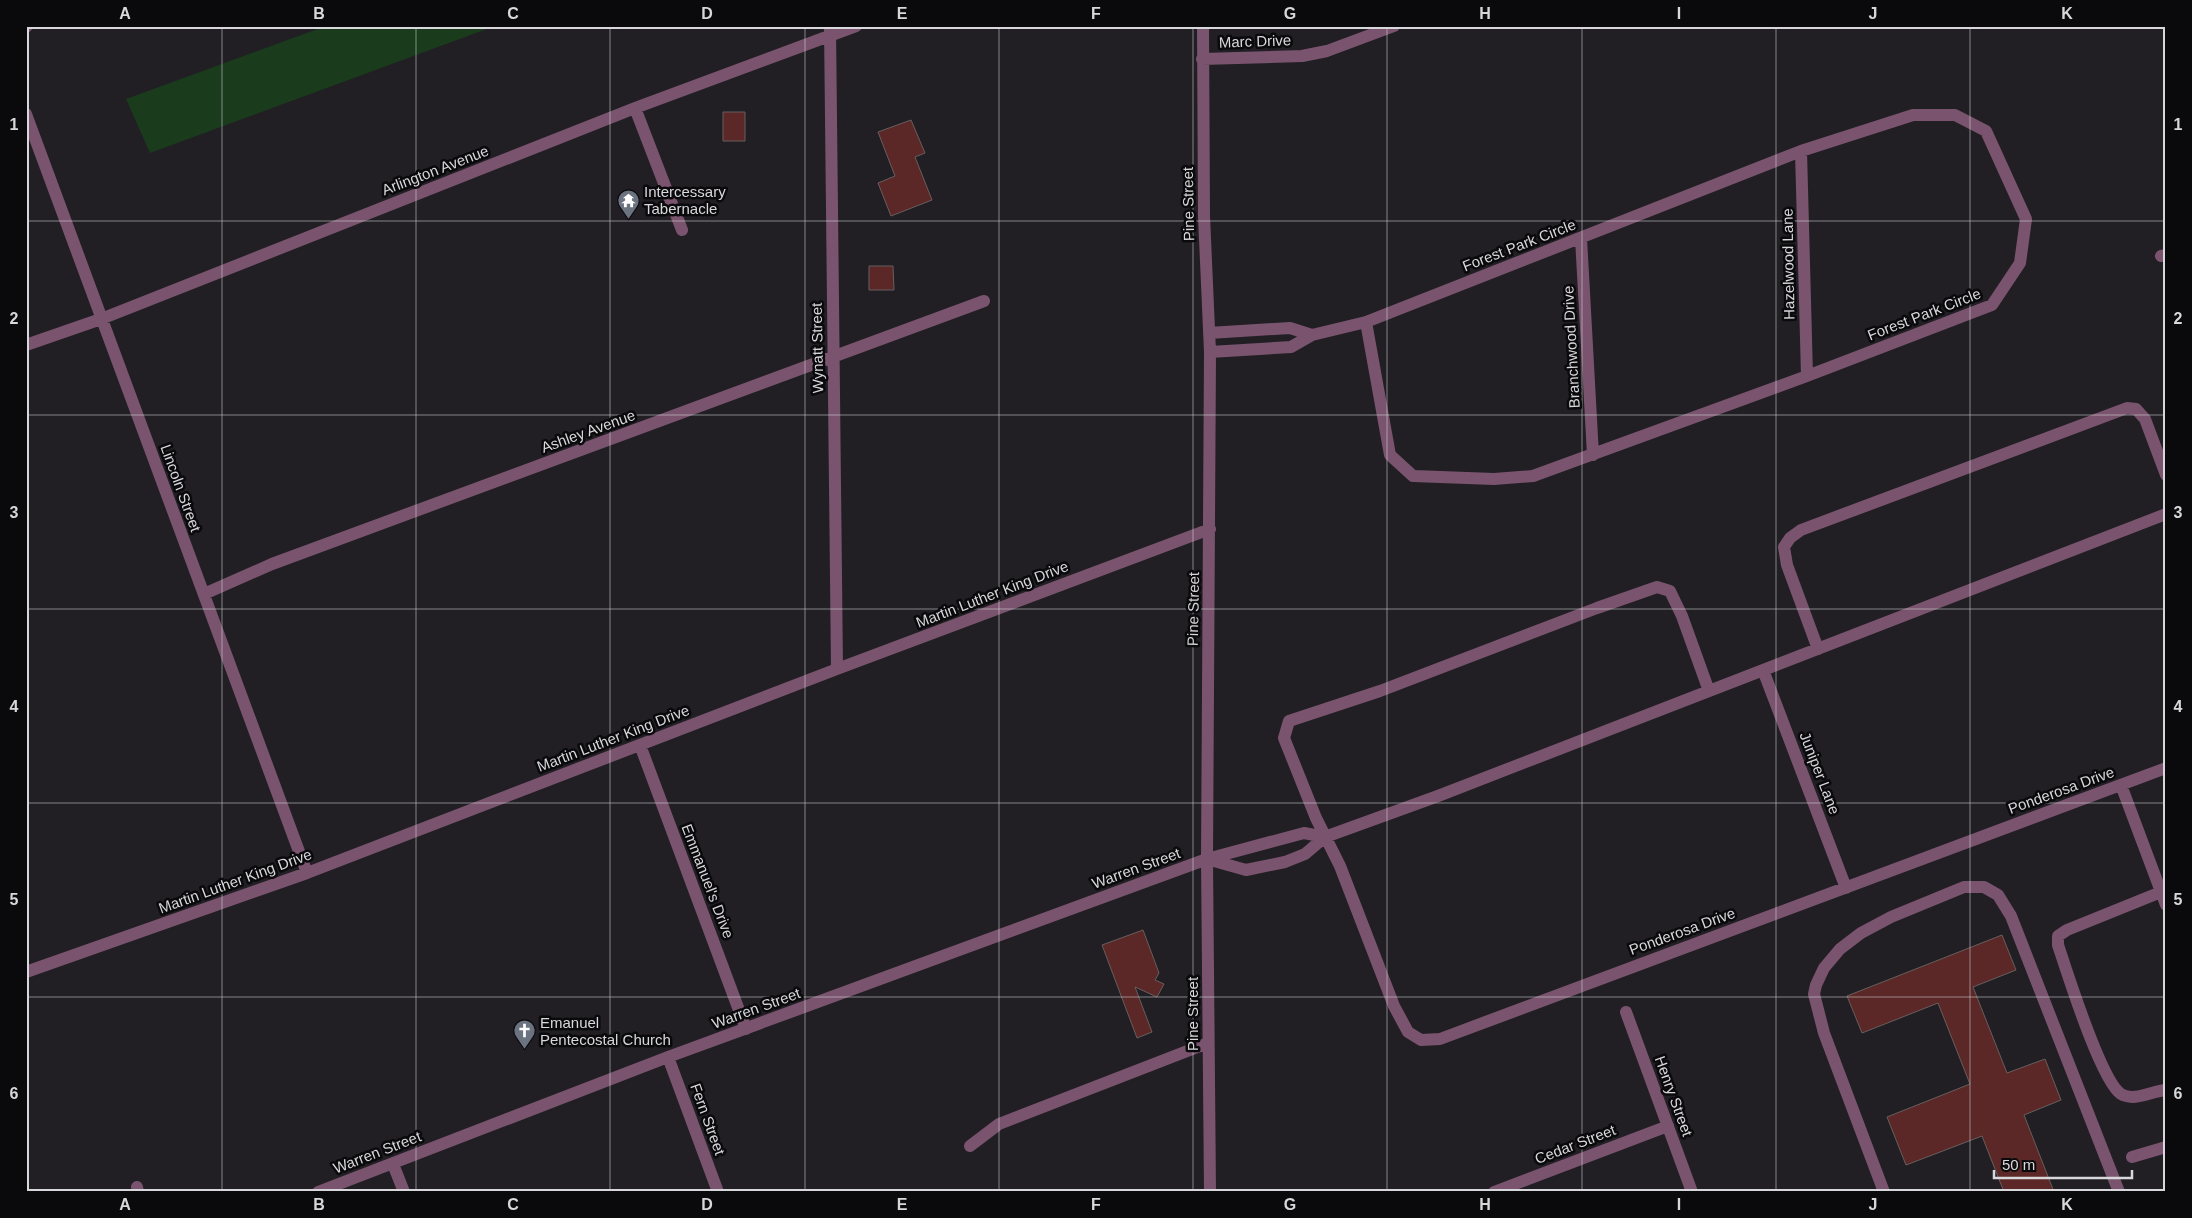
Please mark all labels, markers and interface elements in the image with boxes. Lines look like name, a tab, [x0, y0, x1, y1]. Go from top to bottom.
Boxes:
text: A	[119, 5, 131, 22]
text: B	[313, 5, 325, 22]
text: C	[507, 5, 519, 22]
text: D	[701, 5, 713, 22]
text: E	[897, 5, 908, 22]
text: F	[1091, 5, 1101, 22]
text: G	[1284, 5, 1296, 22]
text: H	[1479, 5, 1491, 22]
text: I	[1677, 5, 1681, 22]
text: J	[1869, 5, 1877, 22]
text: K	[2061, 5, 2073, 22]
street label: Marc Drive	[1218, 31, 1292, 51]
text: 1	[10, 116, 19, 133]
text: 1	[2174, 116, 2183, 133]
street label: Arlington Avenue	[379, 142, 491, 198]
street label: Pine Street	[1179, 166, 1197, 241]
place label: Intercessary Tabernacle	[644, 183, 726, 217]
temple icon: Intercessary Tabernacle	[616, 188, 640, 219]
street label: Hazelwood Lane	[1779, 208, 1797, 320]
street label: Forest Park Circle	[1460, 216, 1578, 274]
street label: Branchwood Drive	[1559, 285, 1583, 409]
street label: Forest Park Circle	[1865, 285, 1983, 343]
street label: Wynatt Street	[808, 302, 826, 394]
text: 2	[10, 310, 19, 327]
text: 2	[2174, 310, 2183, 327]
street label: Ashley Avenue	[539, 406, 637, 456]
street label: Lincoln Street	[157, 442, 205, 535]
text: 3	[10, 504, 19, 521]
text: 3	[2174, 504, 2183, 521]
street label: Martin Luther King Drive	[913, 557, 1071, 631]
street label: Pine Street	[1184, 571, 1202, 646]
text: 4	[10, 698, 19, 715]
text: 4	[2174, 698, 2183, 715]
street label: Martin Luther King Drive	[534, 701, 692, 775]
street label: Juniper Lane	[1797, 729, 1843, 817]
street label: Ponderosa Drive	[2006, 763, 2116, 817]
street label: Emmanuel's Drive	[678, 821, 738, 941]
street label: Warren Street	[1089, 844, 1183, 892]
street label: Martin Luther King Drive	[156, 845, 314, 917]
text: 5	[10, 891, 19, 908]
text: 5	[2174, 891, 2183, 908]
street label: Ponderosa Drive	[1627, 904, 1737, 958]
street label: Pine Street	[1184, 976, 1201, 1051]
street label: Warren Street	[709, 984, 803, 1032]
place label: Emanuel Pentecostal Church	[540, 1014, 671, 1048]
church icon: Emanuel Pentecostal Church	[512, 1019, 536, 1050]
street label: Henry Street	[1652, 1054, 1697, 1139]
street label: Fern Street	[687, 1081, 729, 1158]
text: 6	[10, 1085, 19, 1102]
text: 6	[2174, 1085, 2183, 1102]
street label: Cedar Street	[1532, 1121, 1619, 1167]
street label: Warren Street	[331, 1127, 424, 1177]
scale bar	[1994, 1148, 2132, 1180]
text: 50 m	[2002, 1156, 2035, 1173]
text: A	[119, 1196, 131, 1213]
text: B	[313, 1196, 325, 1213]
text: C	[507, 1196, 519, 1213]
text: D	[701, 1196, 713, 1213]
text: E	[897, 1196, 908, 1213]
text: F	[1091, 1196, 1101, 1213]
text: G	[1284, 1196, 1296, 1213]
text: H	[1479, 1196, 1491, 1213]
text: I	[1677, 1196, 1681, 1213]
text: J	[1869, 1196, 1877, 1213]
text: K	[2061, 1196, 2073, 1213]

